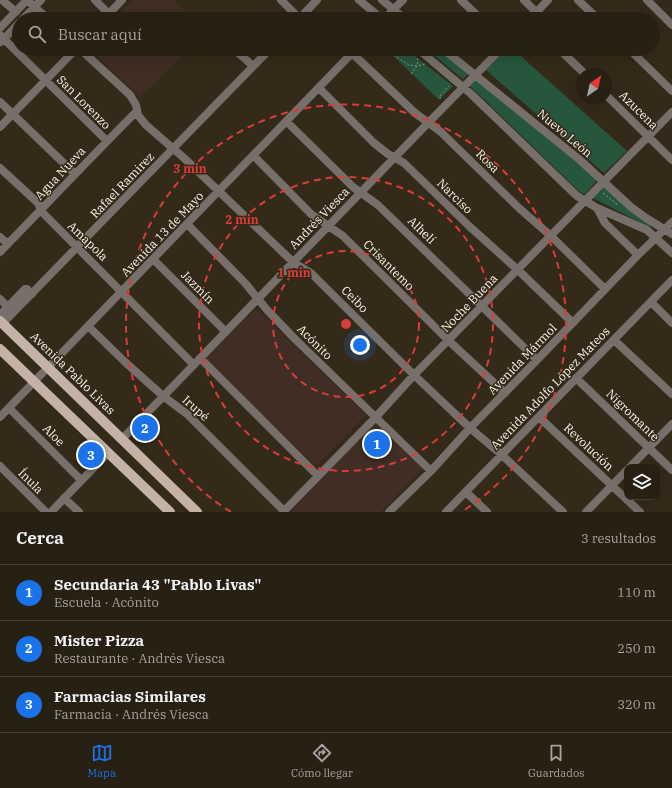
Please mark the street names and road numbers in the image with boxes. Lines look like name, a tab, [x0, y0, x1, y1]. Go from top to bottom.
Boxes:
street label: San Lorenzo	[54, 72, 114, 132]
street label: Azucena	[616, 87, 662, 133]
street label: Nuevo León	[534, 106, 596, 160]
street label: Agua Nueva	[31, 143, 89, 203]
street label: Rosa	[473, 146, 503, 176]
street label: Rafael Ramirez	[87, 149, 157, 221]
street label: Narciso	[434, 175, 476, 217]
street label: Andrés Viesca	[286, 184, 353, 252]
street label: Avenida 13 de Mayo	[118, 188, 207, 280]
street label: Alhelí	[405, 213, 439, 247]
street label: Amapola	[65, 218, 112, 264]
street label: Crisantemo	[360, 236, 418, 294]
street label: Jazmín	[178, 267, 218, 307]
street label: Noche Buena	[438, 270, 501, 335]
street label: Ceibo	[338, 282, 372, 316]
street label: Avenida Mármol	[484, 320, 560, 398]
street label: Acónito	[294, 321, 336, 363]
street label: Avenida Adolfo López Mateos	[487, 323, 613, 453]
street label: Avenida Pablo Livas	[27, 329, 119, 418]
street label: Nigromante	[603, 386, 663, 444]
street label: Irupé	[179, 392, 213, 424]
street label: Revolución	[561, 420, 617, 474]
street label: Aloe	[40, 421, 68, 449]
street label: Ínula	[15, 465, 47, 497]

